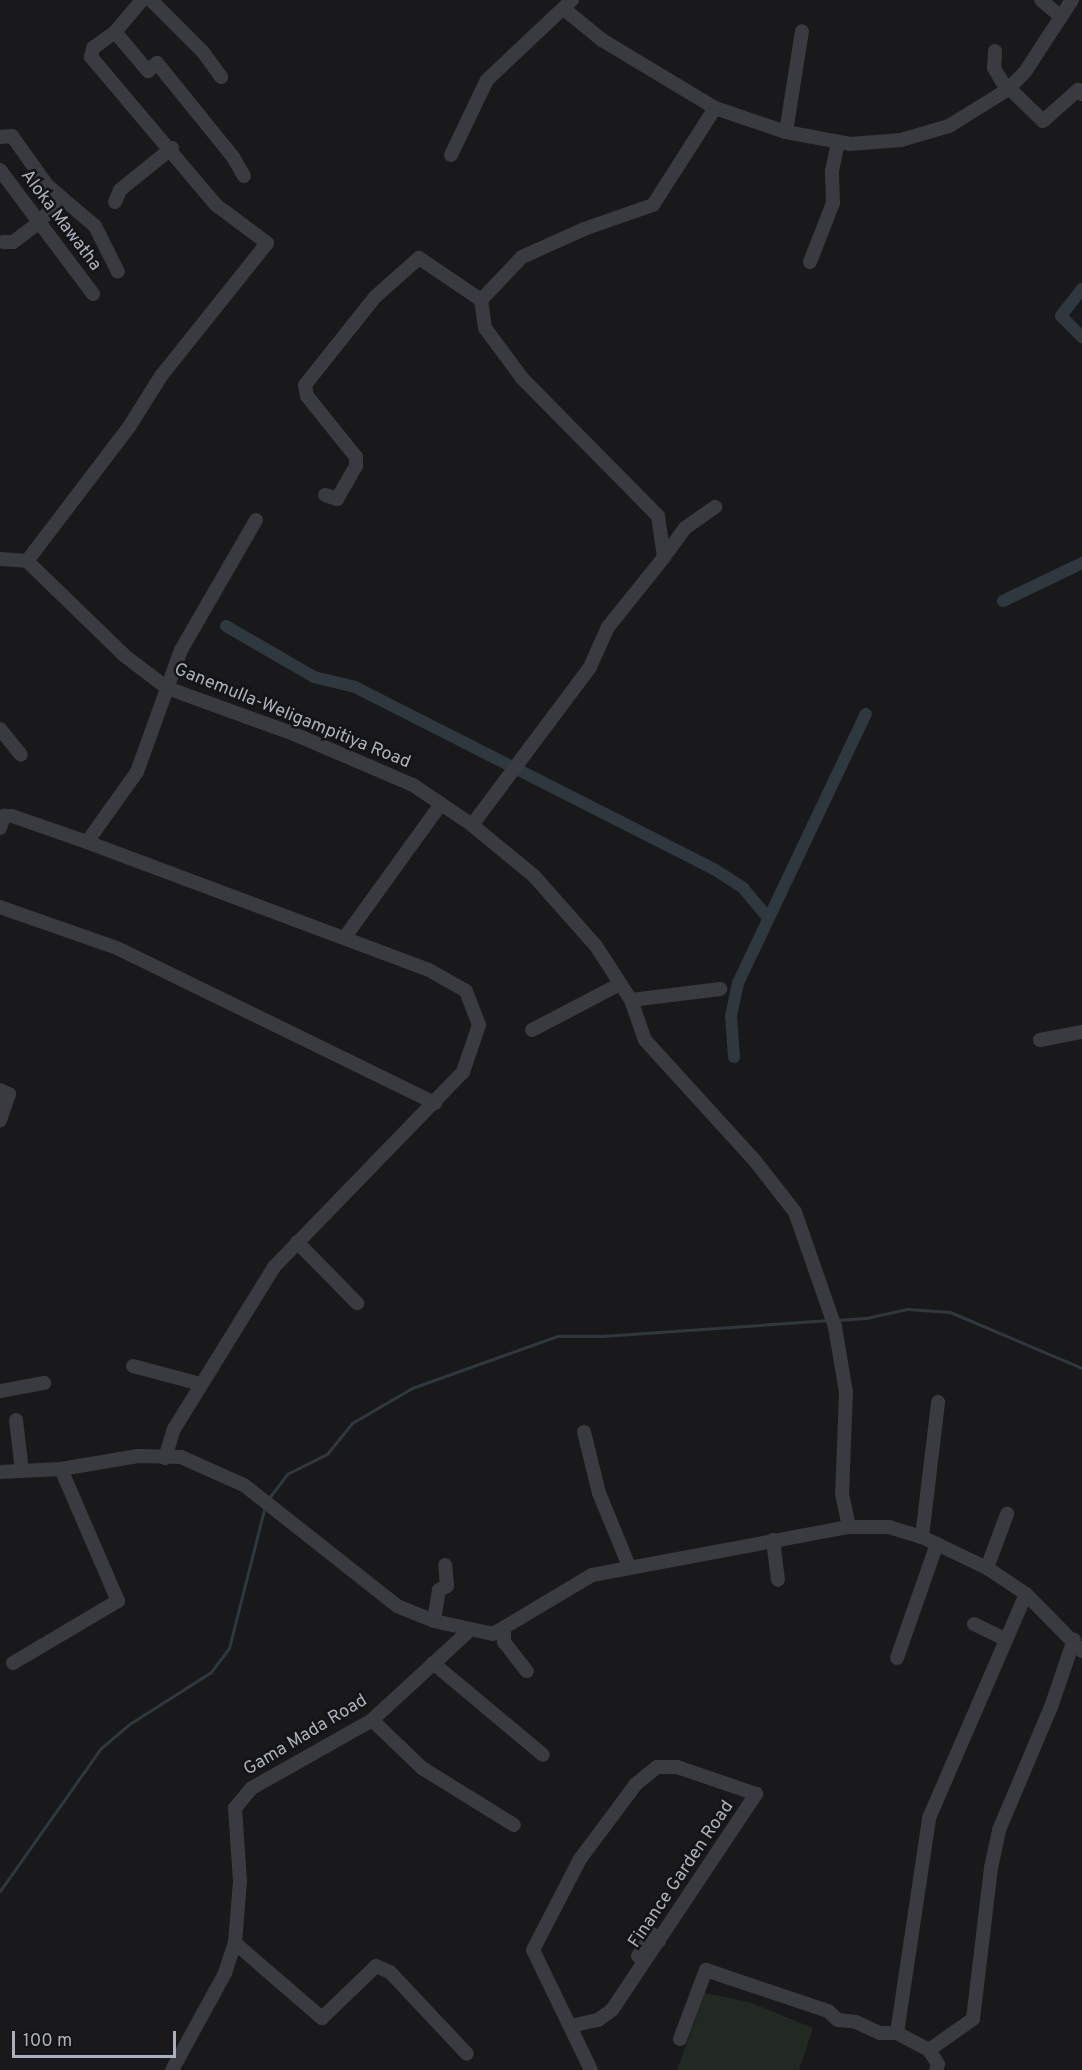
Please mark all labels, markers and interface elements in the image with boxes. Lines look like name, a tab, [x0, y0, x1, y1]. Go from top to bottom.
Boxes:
street label: Aloka Mawatha	[15, 166, 105, 276]
street label: Ganemulla-Weligampitiya Road	[171, 660, 413, 774]
street label: Gama Mada Road	[240, 1691, 372, 1781]
street label: Finance Garden Road	[625, 1797, 739, 1953]
scale bar	[15, 2019, 178, 2057]
text: 100 m	[23, 2030, 72, 2053]

